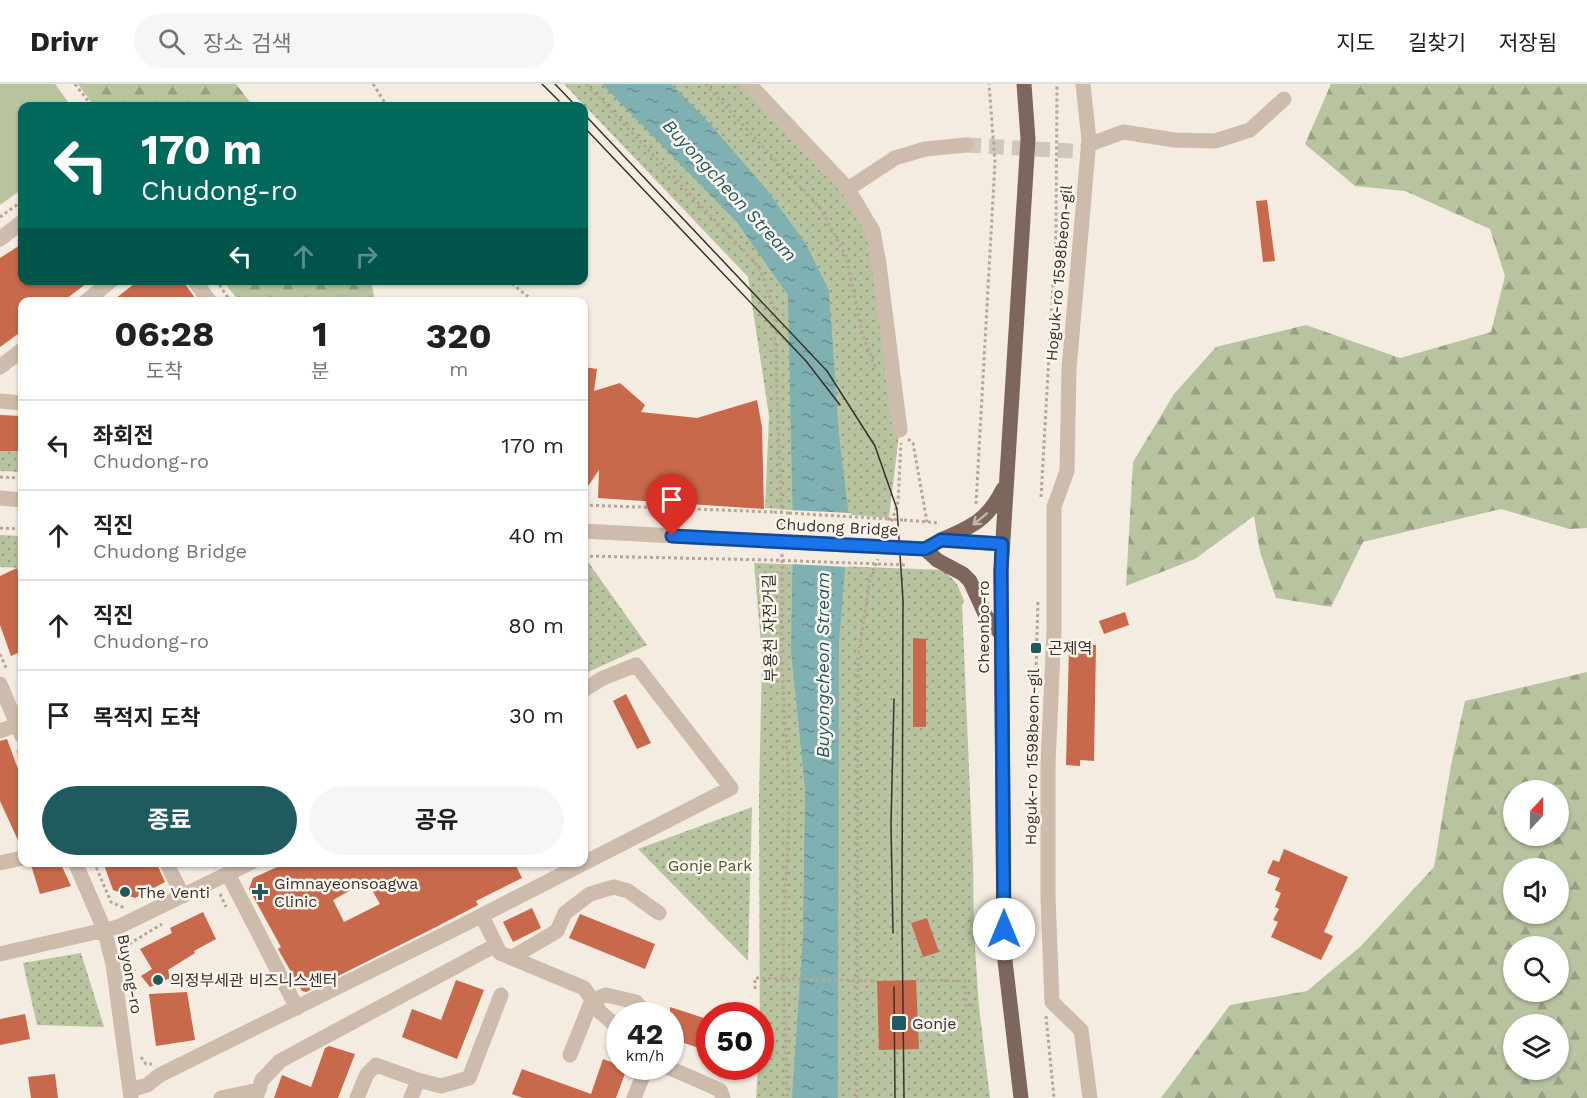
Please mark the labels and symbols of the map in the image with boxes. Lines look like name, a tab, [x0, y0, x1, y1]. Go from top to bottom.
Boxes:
water label: Buyongcheon Stream	[659, 115, 801, 265]
street label: Hoguk-ro 1598beon-gil	[1042, 184, 1076, 362]
pin	[646, 474, 697, 536]
one-way arrow	[972, 512, 988, 525]
street label: Chudong Bridge	[775, 514, 899, 540]
water label: Buyongcheon Stream	[812, 572, 833, 758]
street label: 부용천 자전거길	[760, 574, 780, 682]
street label: Cheonbo-ro	[974, 580, 993, 674]
place label: 곤제역	[1048, 639, 1092, 658]
marker: 곤제역	[1029, 641, 1043, 655]
street label: Hoguk-ro 1598beon-gil	[1021, 668, 1043, 846]
north arrow	[1503, 780, 1569, 846]
park label: Gonje Park	[668, 856, 752, 875]
place label: Gimnayeonsoagwa Clinic	[274, 874, 418, 911]
place label: The Venti	[137, 883, 210, 902]
marker: Gimnayeonsoagwa Clinic	[251, 883, 269, 901]
marker: The Venti	[118, 885, 132, 899]
position arrow	[972, 897, 1036, 961]
street label: Buyong-ro	[114, 933, 146, 1015]
place label: 의정부세관 비즈니스센터	[170, 971, 337, 990]
marker: 의정부세관 비즈니스센터	[151, 973, 165, 987]
speed limit sign: 50	[696, 1002, 774, 1080]
marker: Gonje	[890, 1014, 908, 1032]
place label: Gonje	[912, 1014, 957, 1033]

